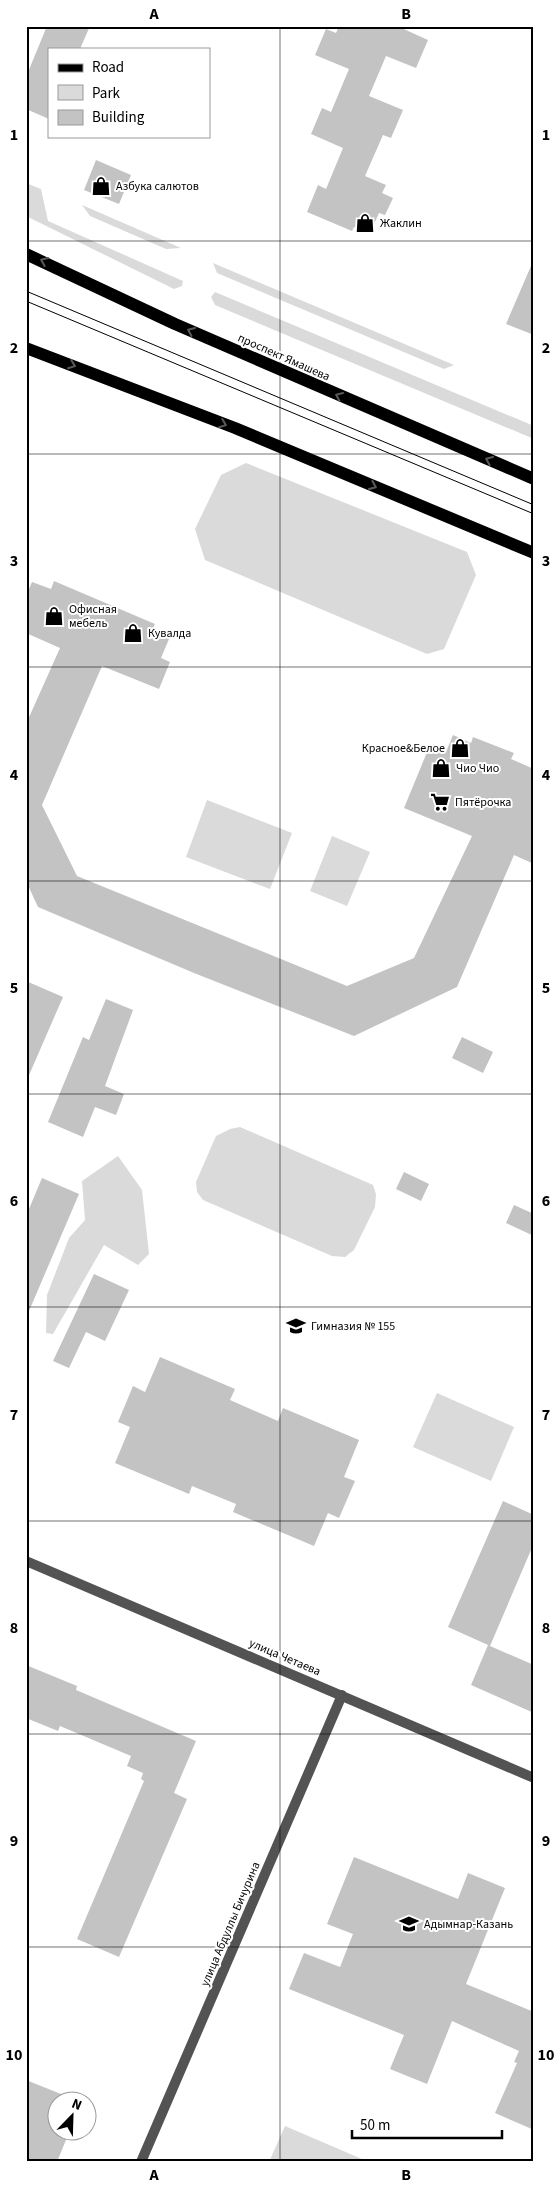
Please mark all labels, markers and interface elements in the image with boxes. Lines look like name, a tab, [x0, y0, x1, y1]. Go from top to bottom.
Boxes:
text: A	[148, 3, 159, 25]
text: B	[401, 3, 411, 25]
legend	[48, 48, 210, 138]
text: Road	[92, 57, 124, 78]
text: Park	[92, 83, 121, 104]
text: Building	[92, 107, 145, 128]
text: 1	[10, 124, 18, 146]
text: 1	[542, 124, 550, 146]
shop icon: Азбука салютов	[90, 175, 112, 197]
place label: Азбука салютов	[116, 178, 199, 195]
shop icon: Жаклин	[354, 212, 376, 234]
place label: Жаклин	[380, 215, 422, 232]
one-way arrow	[40, 257, 49, 268]
one-way arrow	[187, 326, 196, 337]
street label: проспект Ямашева	[235, 330, 333, 385]
text: 2	[10, 337, 18, 359]
text: 2	[542, 337, 550, 359]
one-way arrow	[67, 359, 76, 369]
one-way arrow	[335, 392, 344, 403]
one-way arrow	[219, 418, 227, 428]
one-way arrow	[485, 455, 494, 466]
one-way arrow	[369, 480, 377, 490]
text: 3	[10, 550, 18, 572]
text: 3	[542, 550, 550, 572]
place label: Офисная мебель	[69, 601, 117, 632]
shop icon: Офисная мебель	[43, 605, 65, 627]
shop icon: Кувалда	[122, 622, 144, 644]
place label: Кувалда	[148, 625, 191, 642]
shop icon: Красное&Белое	[449, 737, 471, 759]
place label: Красное&Белое	[362, 740, 445, 757]
shop icon: Чио Чио	[430, 757, 452, 779]
place label: Чио Чио	[456, 760, 499, 777]
text: 4	[10, 764, 19, 786]
text: 4	[542, 764, 551, 786]
supermarket icon: Пятёрочка	[429, 791, 451, 813]
place label: Пятёрочка	[455, 794, 511, 811]
text: 5	[10, 977, 18, 999]
text: 5	[542, 977, 550, 999]
text: 6	[10, 1190, 18, 1212]
text: 6	[542, 1190, 550, 1212]
school or university icon: Гимназия № 155	[285, 1315, 307, 1337]
place label: Гимназия № 155	[311, 1318, 395, 1335]
text: 7	[10, 1404, 18, 1426]
text: 7	[542, 1404, 550, 1426]
text: 8	[10, 1617, 18, 1639]
text: 8	[542, 1617, 550, 1639]
street label: улица Четаева	[246, 1635, 323, 1680]
text: 9	[10, 1830, 18, 1852]
text: 9	[542, 1830, 550, 1852]
street label: улица Абдуллы Бичурина	[197, 1859, 264, 1989]
school or university icon: Адымнар-Казань	[398, 1913, 420, 1935]
place label: Адымнар-Казань	[424, 1916, 513, 1933]
text: 10	[6, 2044, 22, 2066]
text: 10	[538, 2044, 554, 2066]
north arrow	[48, 2090, 98, 2140]
text: N	[68, 2094, 85, 2116]
scale bar	[352, 2108, 502, 2140]
text: 50 m	[360, 2115, 390, 2136]
text: A	[148, 2164, 159, 2186]
text: B	[401, 2164, 411, 2186]

